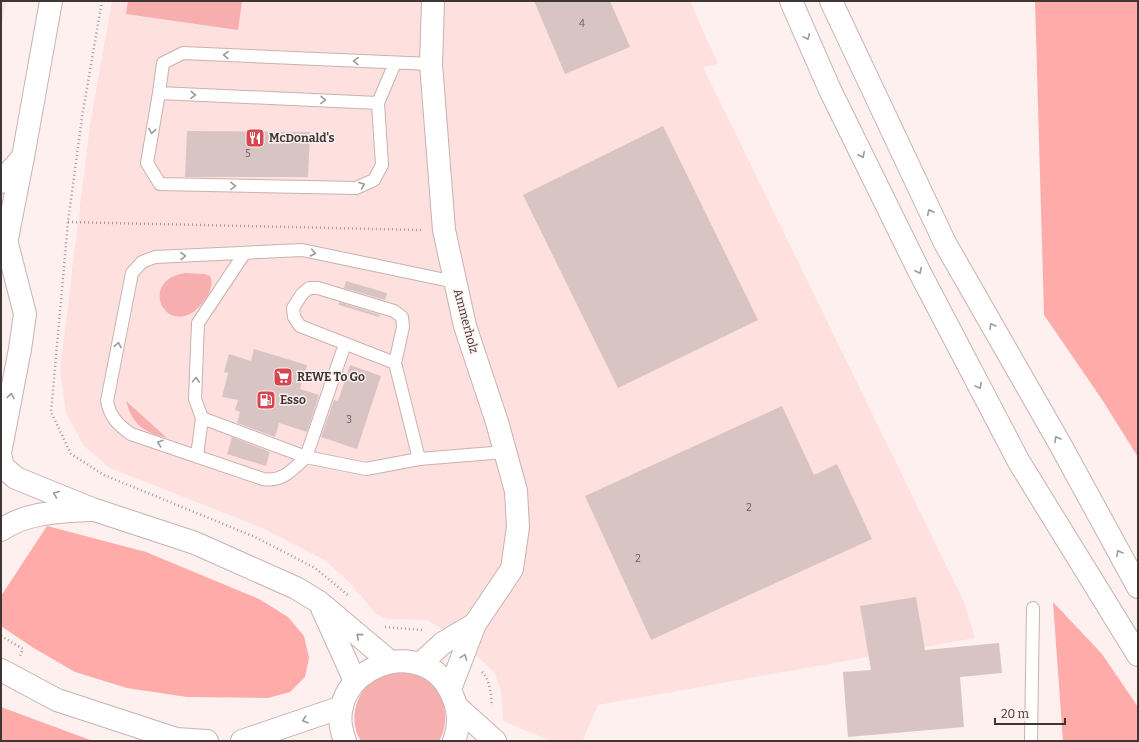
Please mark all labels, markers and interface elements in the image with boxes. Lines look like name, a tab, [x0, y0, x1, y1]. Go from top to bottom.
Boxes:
house number: 4	[579, 18, 585, 30]
one-way arrow	[802, 32, 810, 40]
one-way arrow	[223, 51, 229, 60]
one-way arrow	[353, 57, 359, 65]
one-way arrow	[190, 90, 196, 99]
one-way arrow	[320, 96, 326, 104]
restaurant icon: McDonald's	[244, 127, 266, 149]
one-way arrow	[148, 128, 157, 134]
place label: McDonald's	[269, 131, 335, 145]
house number: 5	[245, 148, 251, 160]
one-way arrow	[857, 150, 865, 158]
one-way arrow	[230, 182, 236, 190]
one-way arrow	[358, 182, 366, 190]
one-way arrow	[927, 208, 935, 216]
one-way arrow	[309, 248, 316, 256]
one-way arrow	[180, 252, 186, 260]
one-way arrow	[914, 267, 922, 275]
street label: Ammerholz	[451, 287, 481, 355]
one-way arrow	[990, 323, 997, 330]
one-way arrow	[113, 342, 122, 348]
supermarket icon: REWE To Go	[272, 366, 294, 388]
place label: REWE To Go	[297, 370, 365, 384]
one-way arrow	[191, 377, 200, 383]
one-way arrow	[975, 382, 982, 390]
fuel station icon: Esso	[255, 389, 277, 411]
one-way arrow	[6, 393, 15, 399]
place label: Esso	[280, 393, 306, 407]
house number: 3	[346, 414, 352, 426]
one-way arrow	[1054, 436, 1061, 443]
one-way arrow	[156, 440, 163, 448]
one-way arrow	[53, 491, 60, 499]
house number: 2	[746, 502, 752, 514]
one-way arrow	[1117, 550, 1124, 557]
house number: 2	[635, 553, 641, 565]
one-way arrow	[357, 634, 364, 641]
one-way arrow	[459, 654, 467, 661]
scale bar	[995, 700, 1065, 726]
text: 20 m	[1001, 707, 1030, 721]
one-way arrow	[302, 715, 309, 724]

